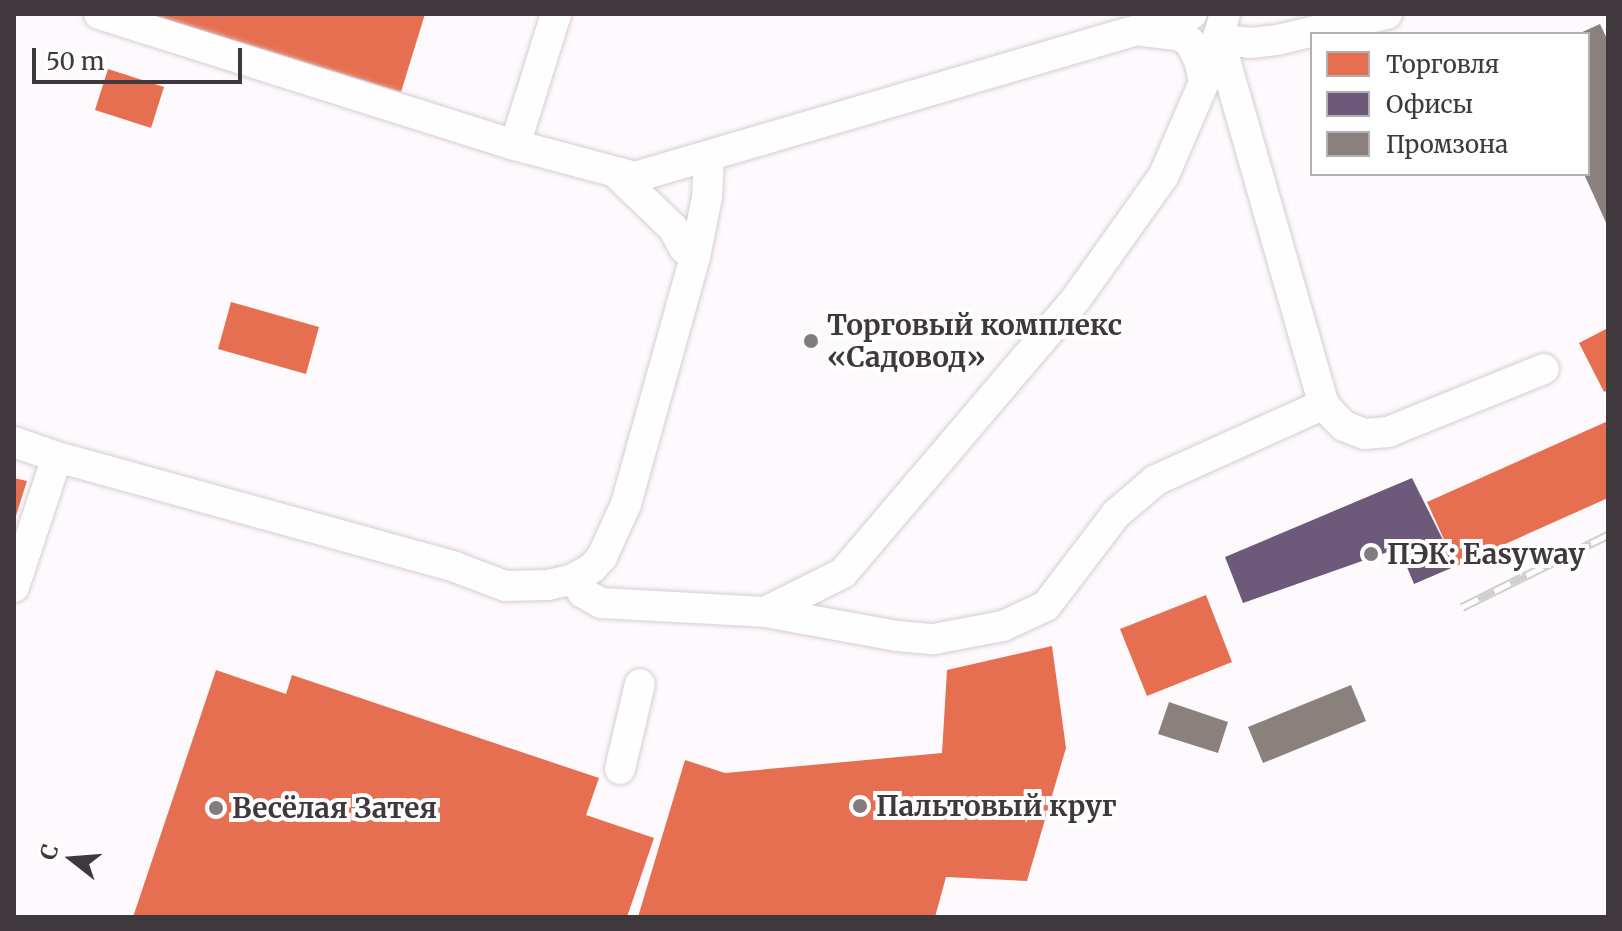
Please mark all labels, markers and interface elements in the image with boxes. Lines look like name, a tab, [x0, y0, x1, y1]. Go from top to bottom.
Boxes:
scale bar	[36, 32, 246, 82]
legend	[1310, 32, 1590, 176]
text: 50 m	[46, 46, 105, 77]
text: Торговля	[1386, 49, 1499, 80]
text: Офисы	[1386, 89, 1473, 120]
text: Промзона	[1386, 129, 1508, 160]
place label: Торговый комплекс «Садовод»	[827, 308, 1122, 374]
marker: Торговый комплекс «Садовод»	[802, 332, 820, 350]
place label: ПЭК: Easyway	[1387, 537, 1585, 571]
marker: ПЭК: Easyway	[1362, 545, 1380, 563]
place label: Пальтовый круг	[876, 789, 1117, 823]
place label: Весёлая Затея	[232, 791, 437, 825]
marker: Пальтовый круг	[851, 797, 869, 815]
marker: Весёлая Затея	[207, 799, 225, 817]
north arrow	[32, 819, 112, 899]
text: С	[34, 841, 65, 863]

